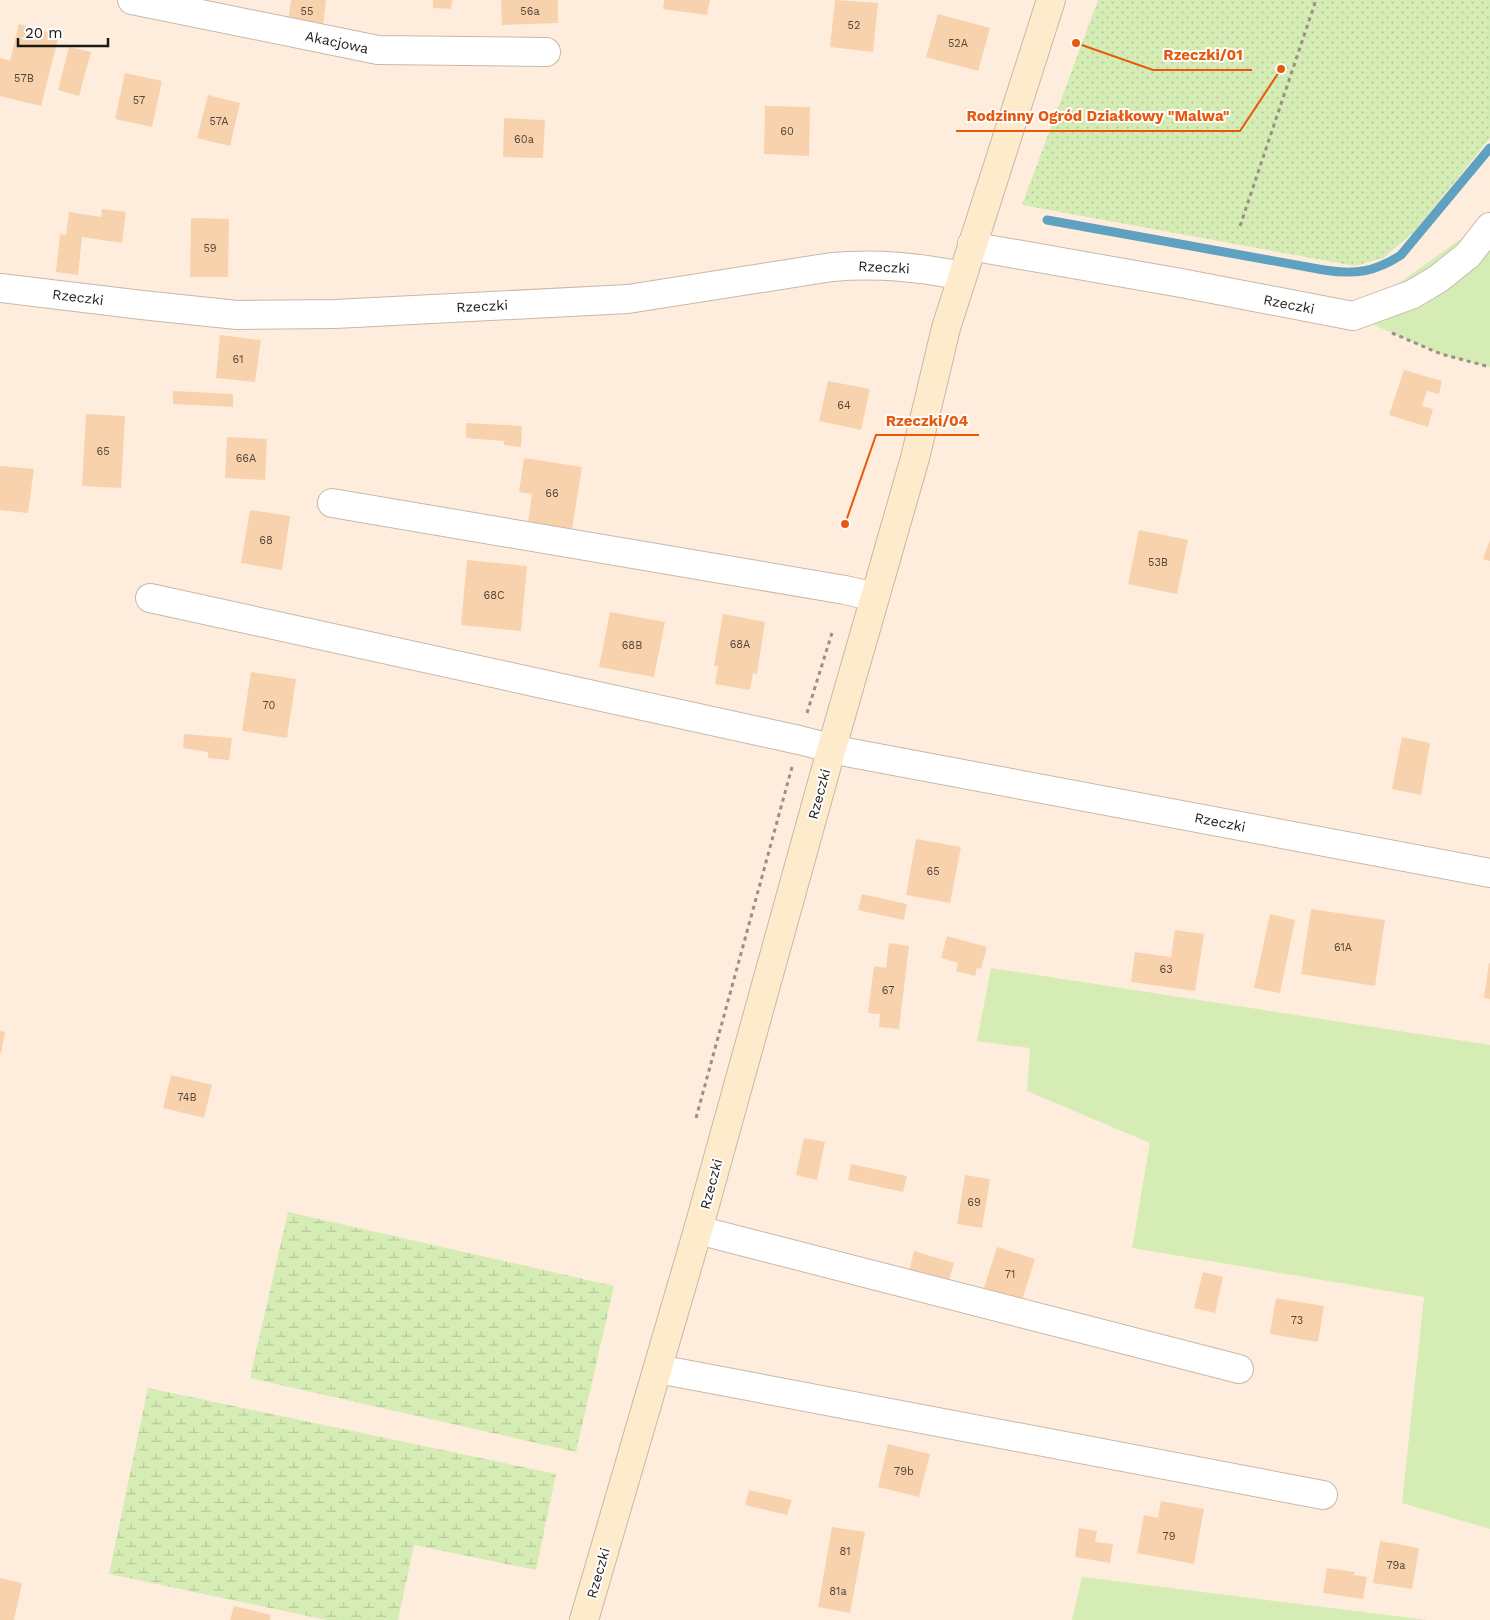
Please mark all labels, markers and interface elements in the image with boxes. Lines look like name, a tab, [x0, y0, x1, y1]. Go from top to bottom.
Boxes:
house number: 55	[301, 5, 313, 18]
house number: 56a	[520, 5, 540, 18]
scale bar	[18, 15, 108, 47]
house number: 52	[848, 19, 860, 32]
text: 20 m	[25, 24, 63, 42]
street label: Akacjowa	[304, 28, 370, 57]
house number: 52A	[948, 37, 968, 50]
callout: Rzeczki/01	[1153, 40, 1252, 70]
text: Rzeczki/01	[1163, 46, 1243, 64]
house number: 57B	[14, 72, 34, 85]
house number: 57	[133, 94, 145, 107]
callout: Rodzinny Ogród Działkowy "Malwa"	[956, 101, 1240, 131]
text: Rodzinny Ogród Działkowy "Malwa"	[967, 107, 1230, 125]
house number: 57A	[209, 115, 229, 128]
house number: 60	[780, 125, 794, 138]
house number: 60a	[514, 133, 534, 146]
house number: 59	[203, 242, 217, 255]
street label: Rzeczki	[858, 258, 910, 276]
street label: Rzeczki	[51, 286, 105, 308]
street label: Rzeczki	[1262, 291, 1316, 317]
street label: Rzeczki	[456, 297, 508, 315]
house number: 61	[233, 353, 243, 366]
house number: 64	[837, 399, 851, 412]
callout: Rzeczki/04	[876, 405, 979, 435]
text: Rzeczki/04	[886, 412, 969, 430]
house number: 65	[96, 445, 110, 458]
house number: 66A	[236, 452, 256, 465]
house number: 66	[545, 487, 559, 500]
house number: 68	[259, 534, 273, 547]
house number: 53B	[1148, 556, 1168, 569]
house number: 68C	[483, 589, 505, 602]
house number: 68A	[730, 638, 750, 651]
house number: 68B	[622, 639, 642, 652]
house number: 70	[263, 699, 276, 712]
street label: Rzeczki	[805, 767, 833, 821]
street label: Rzeczki	[1193, 809, 1247, 835]
house number: 65	[926, 865, 940, 878]
house number: 61A	[1334, 941, 1352, 954]
house number: 63	[1159, 963, 1173, 976]
house number: 67	[882, 984, 894, 997]
house number: 74B	[177, 1091, 197, 1104]
street label: Rzeczki	[697, 1157, 725, 1211]
house number: 69	[967, 1196, 981, 1209]
house number: 71	[1005, 1268, 1015, 1281]
house number: 73	[1291, 1314, 1303, 1327]
house number: 79b	[894, 1465, 914, 1478]
house number: 79	[1163, 1530, 1176, 1543]
house number: 81	[839, 1545, 851, 1558]
street label: Rzeczki	[583, 1546, 613, 1600]
house number: 79a	[1386, 1559, 1406, 1572]
house number: 81a	[829, 1585, 847, 1598]

